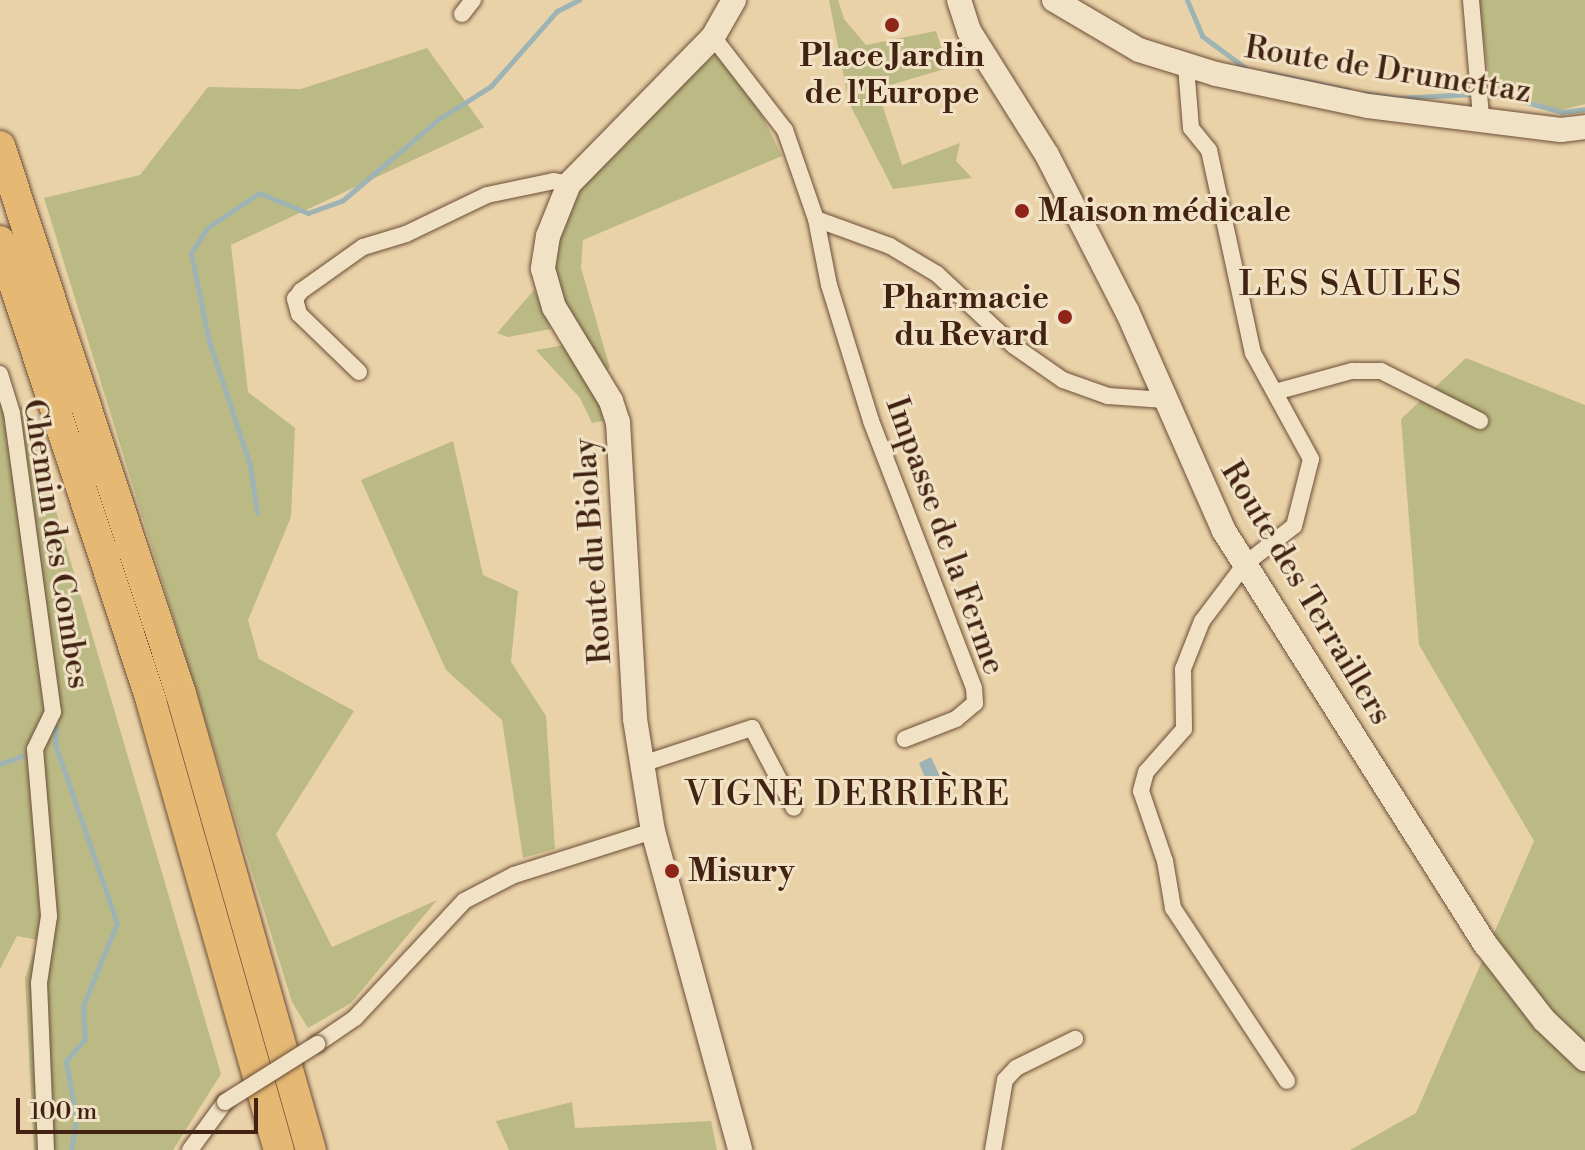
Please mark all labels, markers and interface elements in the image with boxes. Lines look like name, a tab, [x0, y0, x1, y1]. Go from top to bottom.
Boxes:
marker: Place Jardin de l'Europe	[883, 16, 901, 34]
street label: Route de Drumettaz	[1242, 28, 1534, 112]
place label: Place Jardin de l'Europe	[800, 38, 984, 113]
place label: Maison médicale	[1038, 192, 1291, 230]
marker: Maison médicale	[1013, 202, 1031, 220]
district label: LES SAULES	[1239, 266, 1463, 306]
place label: Pharmacie du Revard	[882, 280, 1049, 355]
marker: Pharmacie du Revard	[1056, 308, 1074, 326]
street label: Impasse de la Ferme	[877, 392, 1013, 680]
street label: Chemin des Combes	[14, 396, 98, 692]
street label: Route du Biolay	[566, 436, 620, 666]
street label: Route des Terraillers	[1212, 454, 1400, 732]
district label: VIGNE DERRIÈRE	[685, 776, 1011, 816]
place label: Misury	[688, 852, 794, 890]
marker: Misury	[663, 862, 681, 880]
scale bar	[20, 1082, 262, 1132]
text: 100 m	[30, 1097, 97, 1127]

